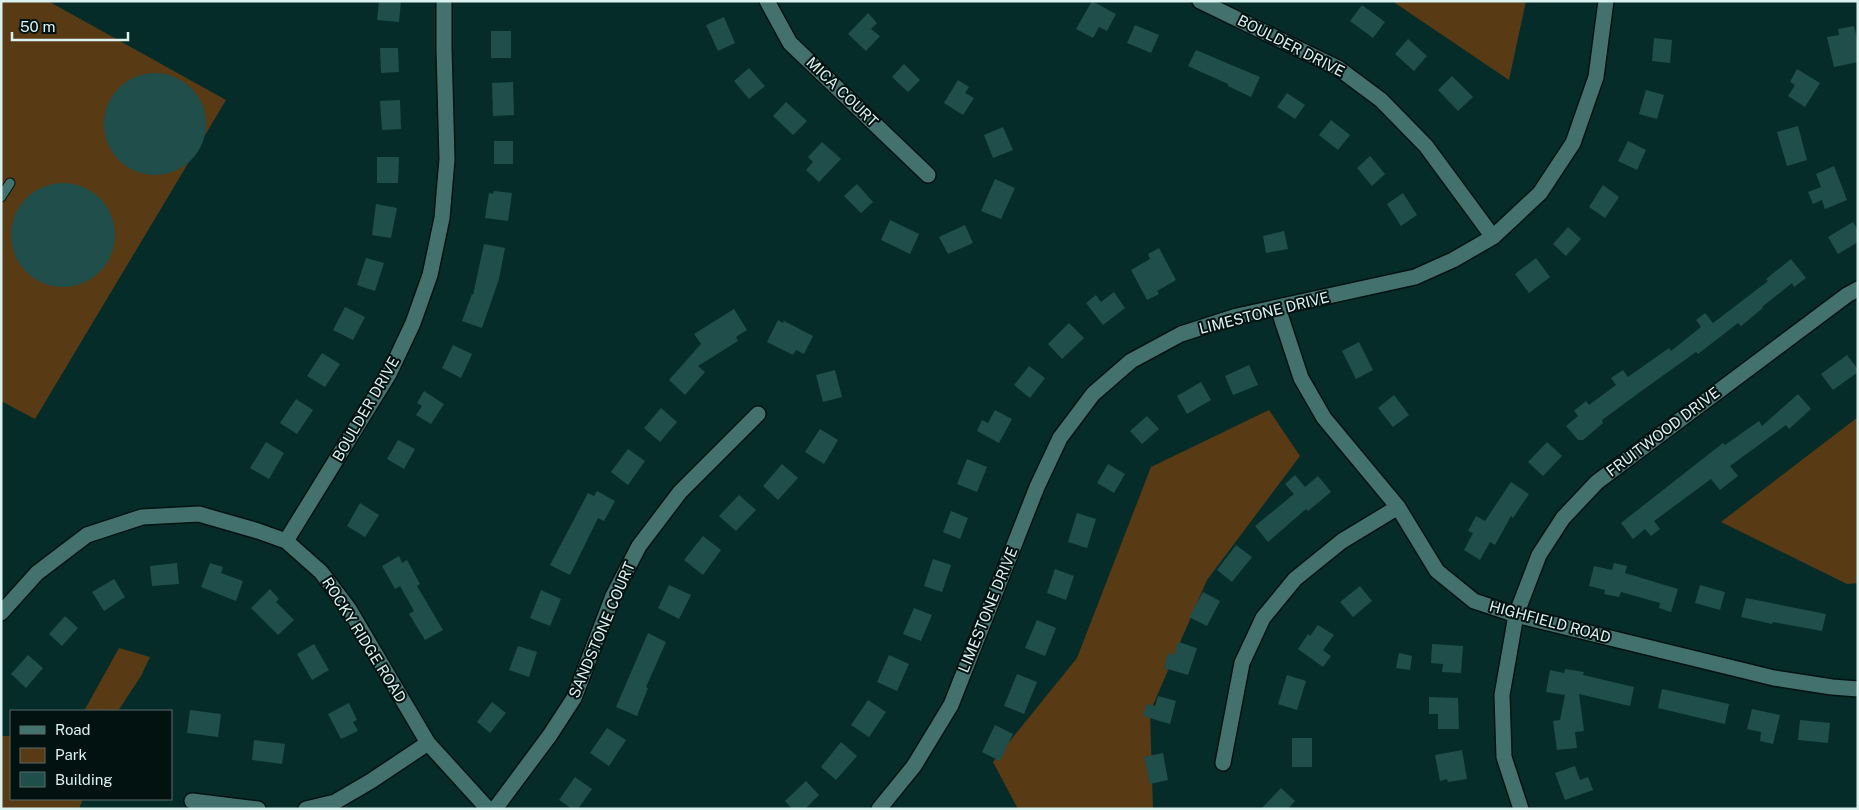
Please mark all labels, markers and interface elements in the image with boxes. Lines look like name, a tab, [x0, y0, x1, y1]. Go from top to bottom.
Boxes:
scale bar	[12, 10, 129, 42]
street label: BOULDER DRIVE	[1235, 11, 1348, 80]
text: 50 m	[20, 18, 55, 35]
street label: MICA COURT	[803, 53, 882, 130]
street label: LIMESTONE DRIVE	[1197, 288, 1331, 337]
street label: BOULDER DRIVE	[329, 354, 402, 464]
street label: FRUITWOOD DRIVE	[1603, 384, 1723, 480]
street label: LIMESTONE DRIVE	[955, 545, 1020, 675]
street label: SANDSTONE COURT	[565, 559, 638, 701]
street label: ROCKY RIDGE ROAD	[319, 574, 410, 705]
street label: HIGHFIELD ROAD	[1488, 597, 1613, 646]
legend	[10, 710, 172, 800]
text: Road	[55, 721, 91, 738]
text: Park	[55, 746, 87, 763]
text: Building	[55, 771, 113, 788]

